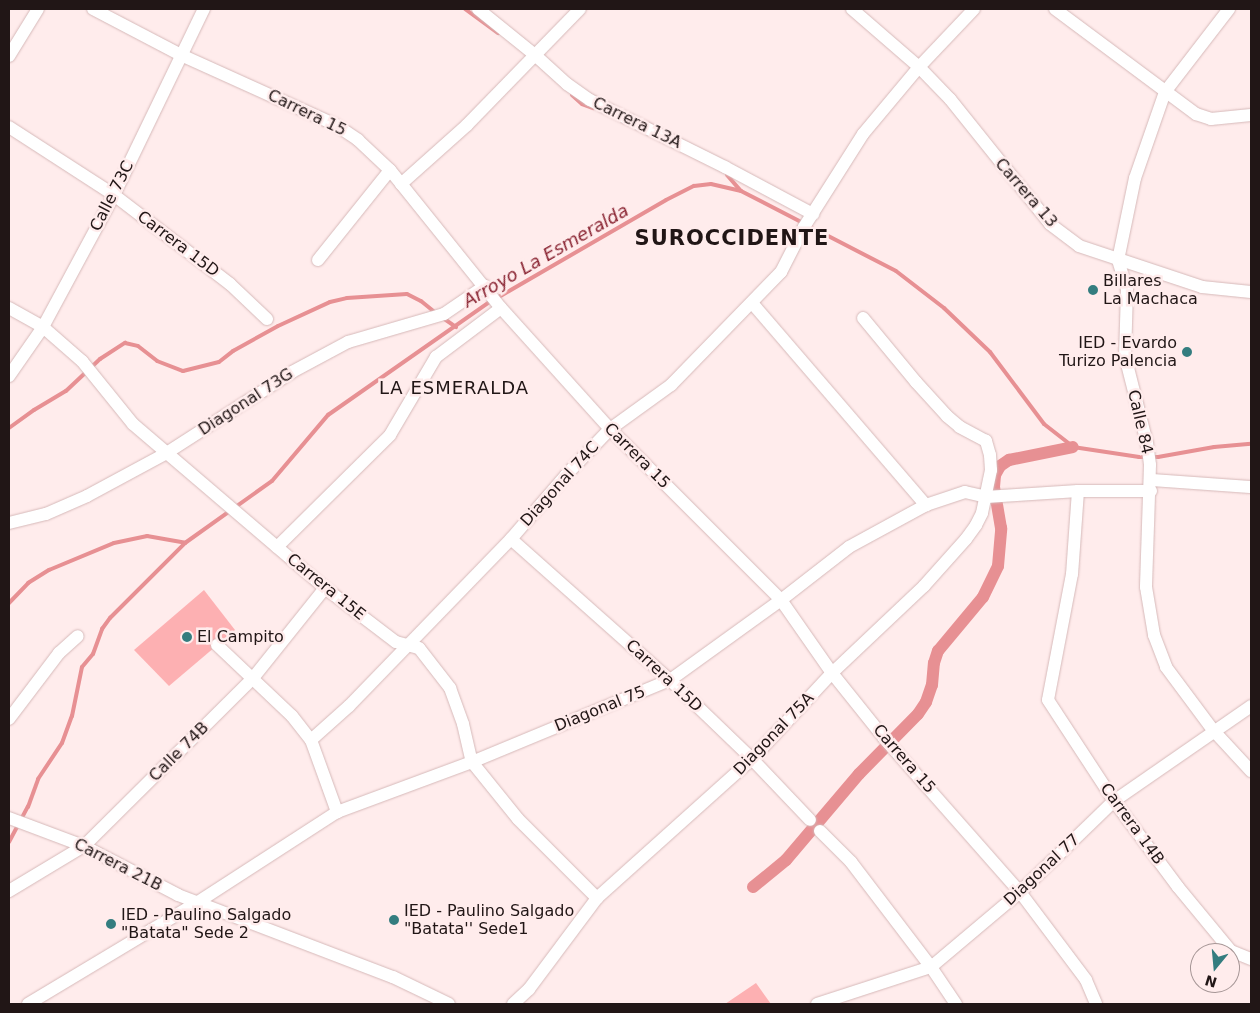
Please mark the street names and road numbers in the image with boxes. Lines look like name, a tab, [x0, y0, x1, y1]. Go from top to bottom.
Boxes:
street label: Carrera 15	[265, 86, 349, 140]
street label: Carrera 13A	[590, 93, 684, 153]
street label: Carrera 13	[991, 155, 1061, 231]
street label: Calle 73C	[86, 158, 138, 234]
street label: Carrera 15D	[133, 207, 223, 281]
street label: Diagonal 73G	[195, 364, 297, 440]
street label: Calle 84	[1123, 388, 1157, 456]
street label: Carrera 15	[600, 419, 674, 493]
street label: Diagonal 74C	[517, 438, 603, 530]
street label: Carrera 15E	[283, 550, 369, 624]
street label: Carrera 15D	[622, 636, 706, 716]
street label: Diagonal 75	[552, 682, 648, 736]
street label: Diagonal 75A	[730, 689, 818, 779]
street label: Calle 74B	[145, 718, 213, 786]
street label: Carrera 15	[869, 721, 939, 797]
street label: Carrera 14B	[1096, 779, 1168, 869]
street label: Diagonal 77	[1000, 830, 1084, 910]
street label: Carrera 21B	[71, 835, 165, 895]

